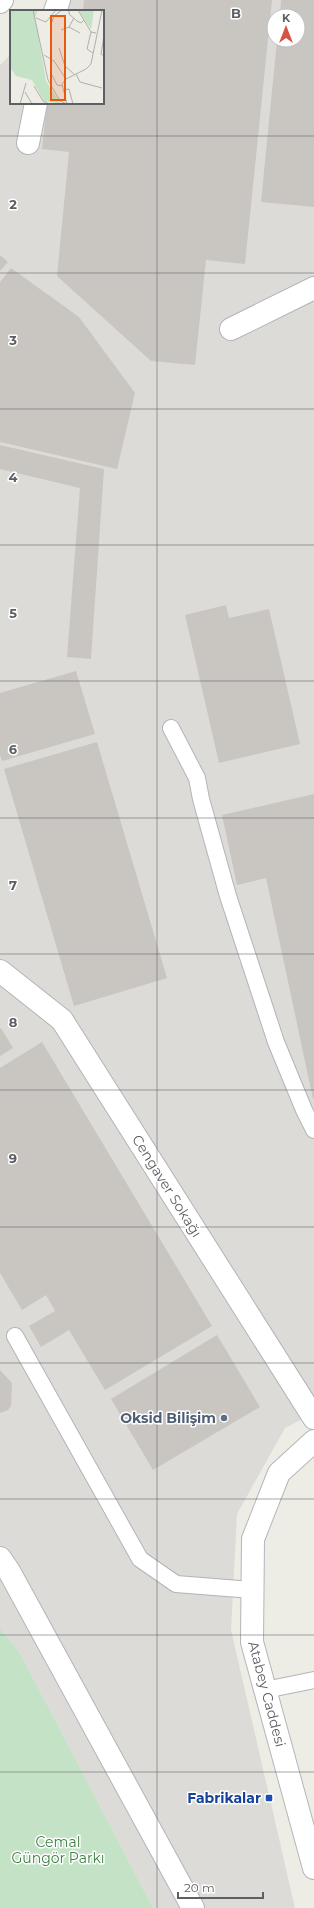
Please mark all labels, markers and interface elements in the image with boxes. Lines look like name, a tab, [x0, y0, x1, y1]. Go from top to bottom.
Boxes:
text: B	[231, 5, 241, 21]
north arrow	[266, 8, 306, 48]
inset map	[10, 10, 104, 104]
text: K	[282, 11, 291, 25]
text: 2	[9, 196, 17, 212]
text: 3	[8, 332, 17, 348]
text: 4	[9, 469, 18, 485]
text: 5	[9, 605, 17, 621]
text: 6	[9, 741, 18, 757]
text: 7	[9, 877, 17, 893]
text: 8	[9, 1014, 18, 1030]
street label: Cengaver Sokağı	[128, 1131, 206, 1241]
text: 9	[9, 1150, 17, 1166]
place label: Oksid Bilişim	[120, 1409, 216, 1427]
marker: Oksid Bilişim	[219, 1413, 229, 1423]
street label: Atabey Caddesi	[244, 1639, 290, 1749]
place label: Fabrikalar	[187, 1789, 261, 1807]
marker: Fabrikalar	[264, 1793, 274, 1803]
park label: Cemal Güngör Parkı	[12, 1833, 104, 1867]
scale bar	[178, 1874, 263, 1900]
text: 20 m	[184, 1880, 215, 1895]

